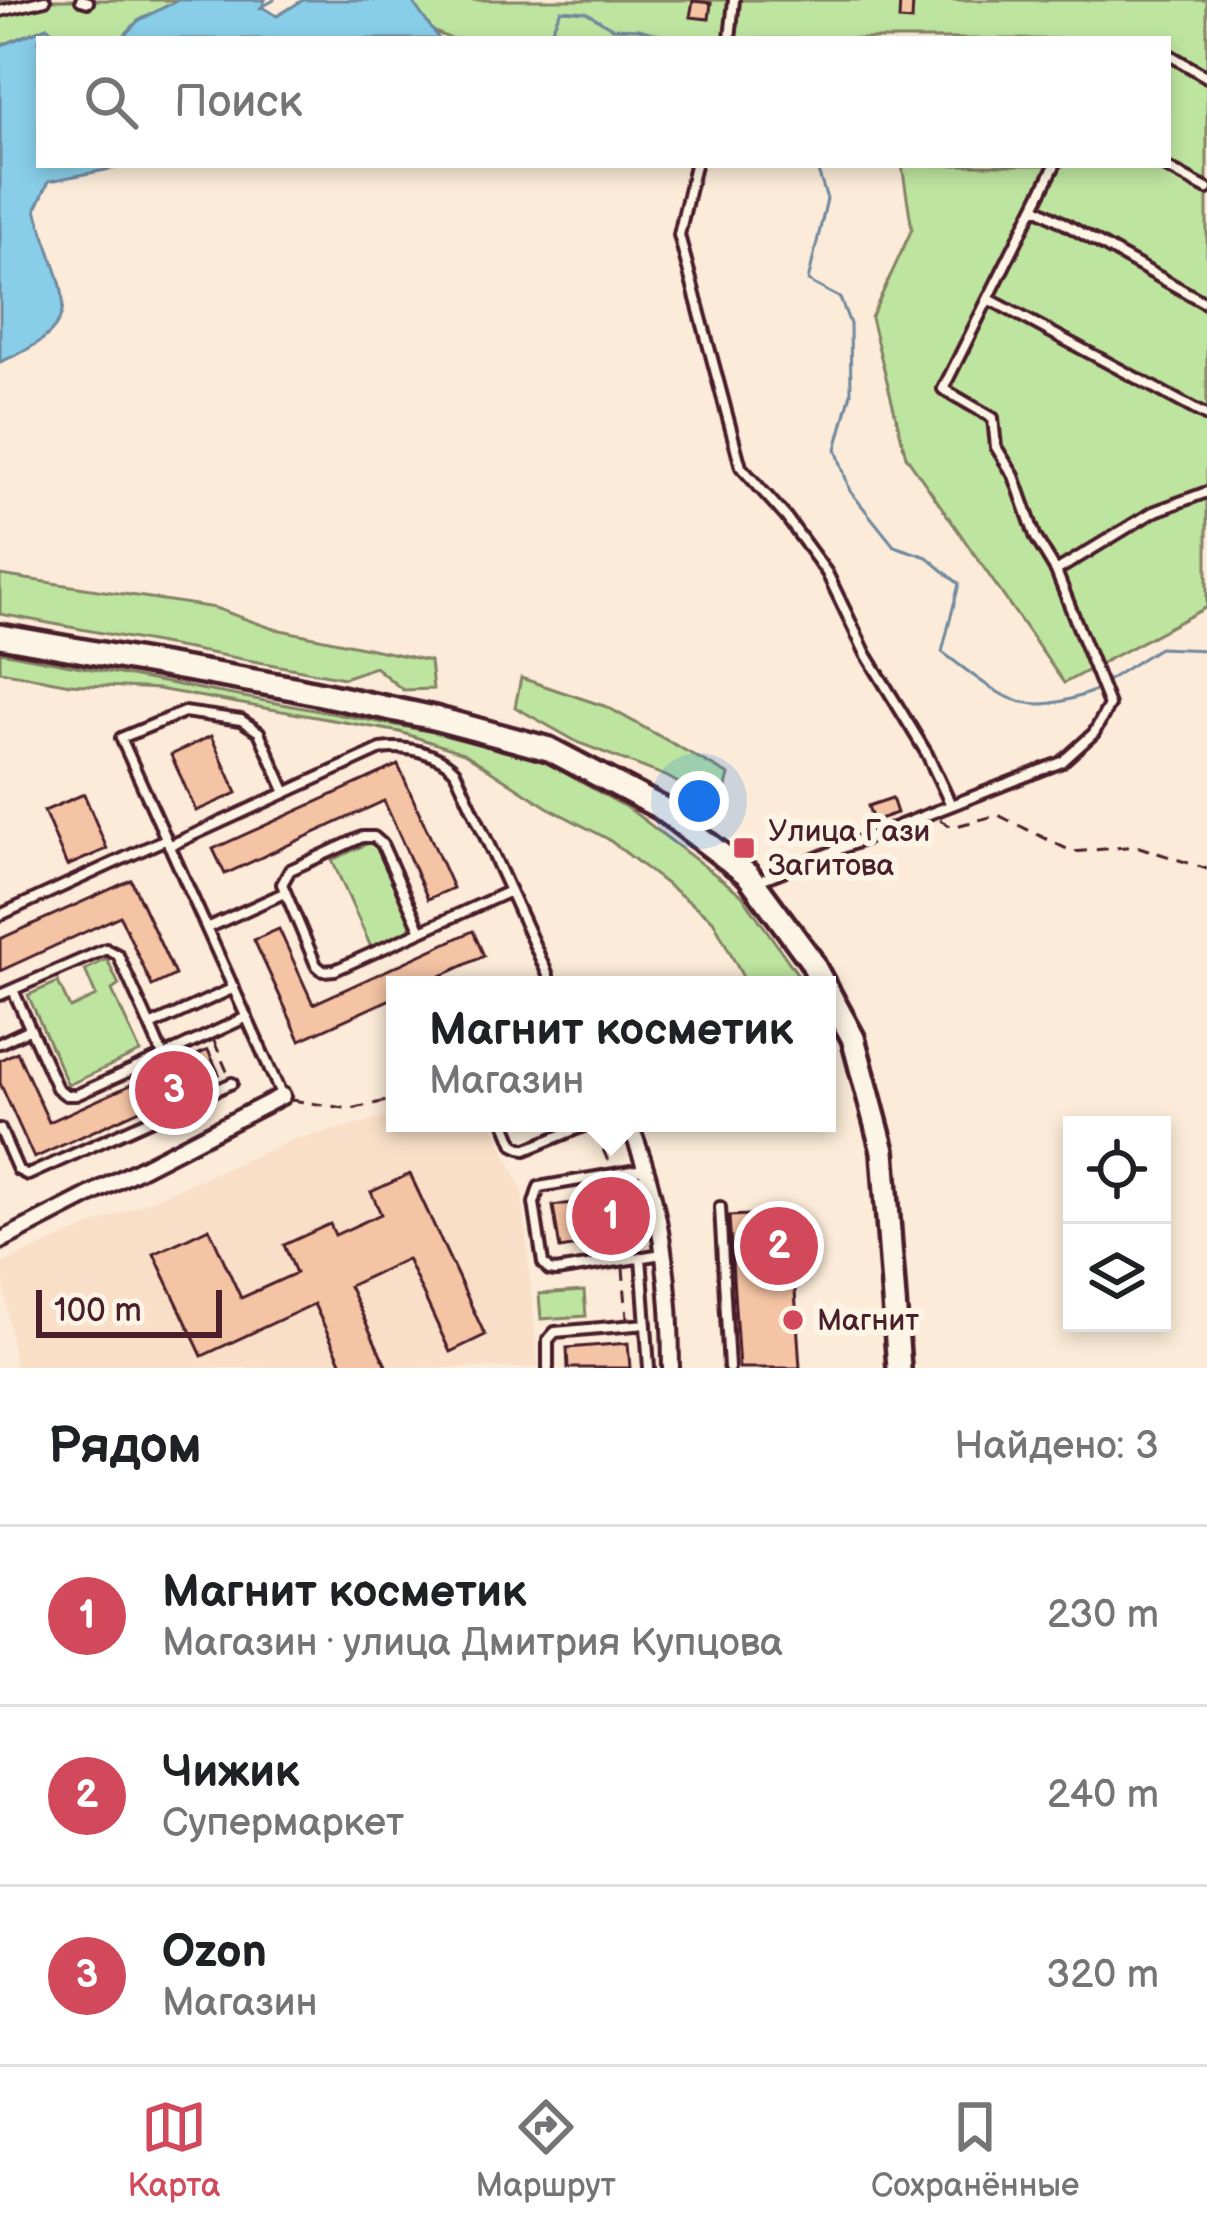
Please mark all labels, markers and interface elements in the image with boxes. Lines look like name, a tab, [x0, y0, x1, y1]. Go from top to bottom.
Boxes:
search box	[36, 36, 1171, 168]
icon: search	[78, 69, 144, 135]
text: Поиск	[174, 75, 302, 130]
your location	[669, 771, 729, 831]
place label: Улица Гази Загитова	[768, 814, 930, 884]
marker: Улица Гази Загитова	[731, 835, 757, 861]
popup	[386, 976, 836, 1132]
text: Магнит косметик	[429, 1003, 793, 1058]
pin: 3	[135, 1045, 213, 1135]
text: Магазин	[429, 1058, 584, 1105]
map controls	[1063, 1116, 1171, 1332]
button: locate	[1063, 1116, 1171, 1224]
pin: 1	[572, 1171, 650, 1261]
pin: 2	[740, 1201, 818, 1291]
button: layers	[1063, 1224, 1171, 1332]
scale bar	[36, 1284, 222, 1337]
text: 100 m	[54, 1291, 142, 1331]
place label: Магнит	[817, 1303, 919, 1339]
marker: Магнит	[780, 1307, 806, 1333]
text: Рядом	[48, 1416, 202, 1477]
text: Найдено: 3	[954, 1423, 1159, 1470]
text: Магнит косметик	[162, 1565, 526, 1620]
text: 1	[79, 1592, 95, 1639]
text: 230 m	[1047, 1592, 1159, 1639]
text: Магазин · улица Дмитрия Купцова	[162, 1620, 783, 1667]
text: Чижик	[162, 1745, 299, 1800]
text: 2	[75, 1772, 99, 1819]
text: 240 m	[1047, 1772, 1159, 1819]
text: Супермаркет	[162, 1800, 404, 1847]
text: Ozon	[162, 1925, 267, 1980]
text: 3	[76, 1952, 98, 1999]
text: 320 m	[1046, 1952, 1159, 1999]
text: Магазин	[162, 1980, 318, 2027]
tab: Карта	[128, 2094, 220, 2206]
tab: Маршрут	[476, 2094, 616, 2206]
tab: Сохранённые	[871, 2094, 1079, 2206]

